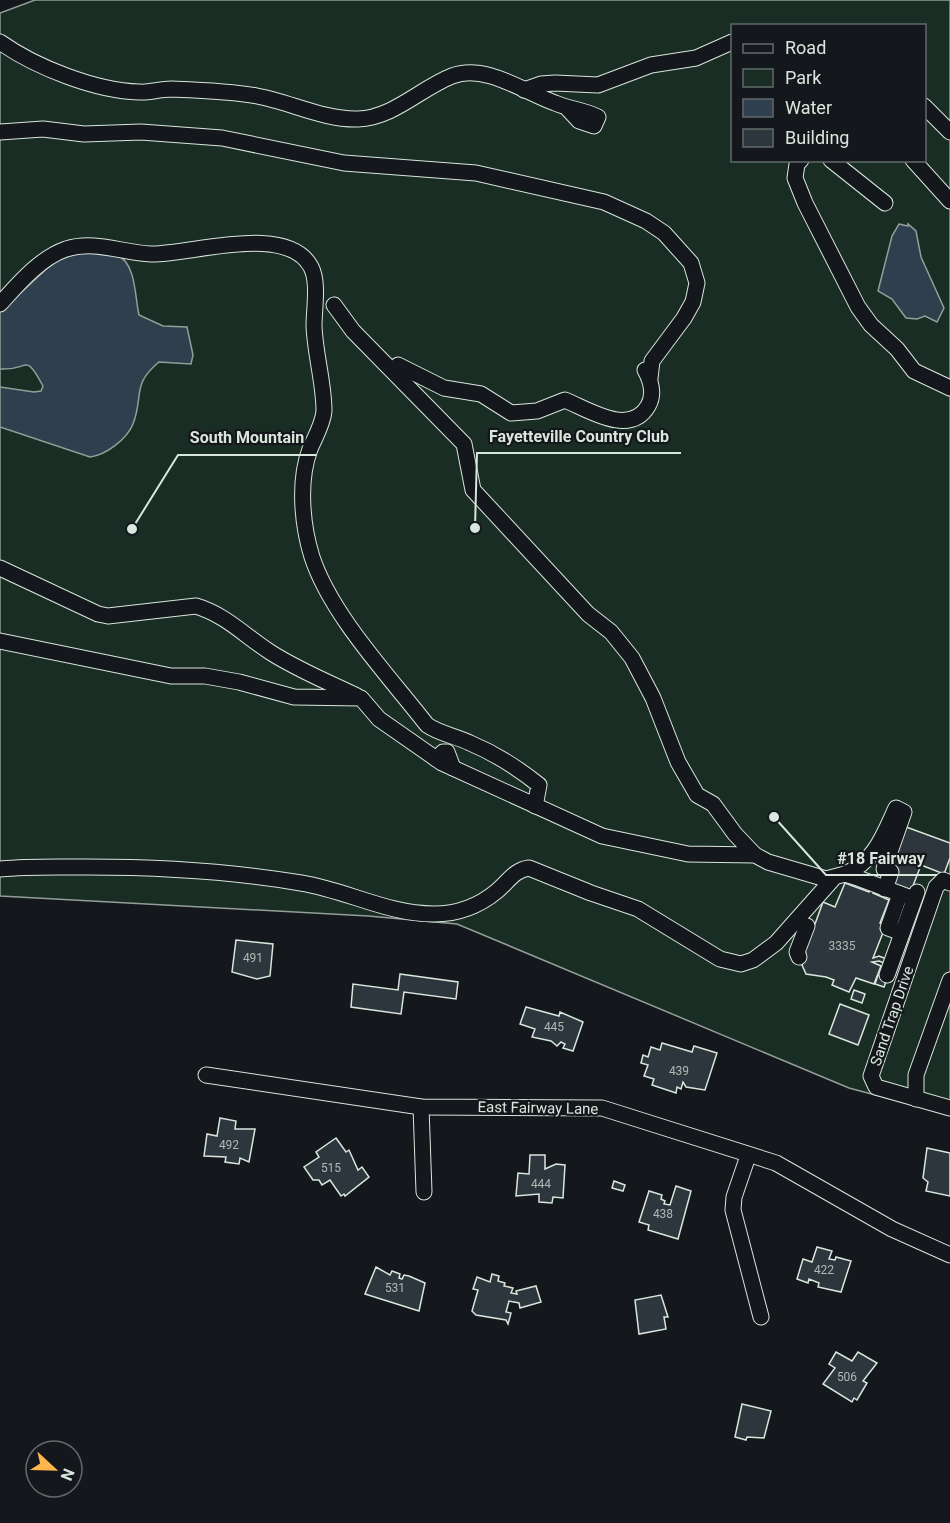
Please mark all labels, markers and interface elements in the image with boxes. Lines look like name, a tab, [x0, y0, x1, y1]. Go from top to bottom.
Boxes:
legend	[731, 24, 926, 162]
text: Road	[785, 37, 826, 58]
text: Park	[785, 67, 822, 88]
text: Water	[785, 97, 832, 118]
text: Building	[785, 127, 849, 148]
callout: Fayetteville Country Club	[477, 419, 681, 453]
callout: South Mountain	[178, 421, 316, 455]
text: Fayetteville Country Club	[489, 427, 669, 446]
text: South Mountain	[190, 428, 304, 447]
callout: #18 Fairway	[826, 841, 937, 875]
text: #18 Fairway	[837, 849, 926, 868]
house number: 3335	[829, 939, 856, 953]
house number: 491	[243, 951, 263, 965]
street label: Sand Trap Drive	[866, 964, 918, 1068]
house number: 445	[544, 1020, 564, 1034]
house number: 439	[669, 1064, 689, 1078]
street label: East Fairway Lane	[477, 1098, 599, 1118]
house number: 492	[219, 1138, 239, 1152]
house number: 515	[321, 1161, 341, 1175]
house number: 444	[531, 1177, 551, 1191]
house number: 438	[653, 1207, 673, 1221]
house number: 422	[814, 1263, 834, 1277]
house number: 531	[385, 1281, 405, 1295]
house number: 506	[837, 1370, 857, 1384]
north arrow	[24, 1439, 84, 1499]
text: N	[57, 1466, 78, 1483]

